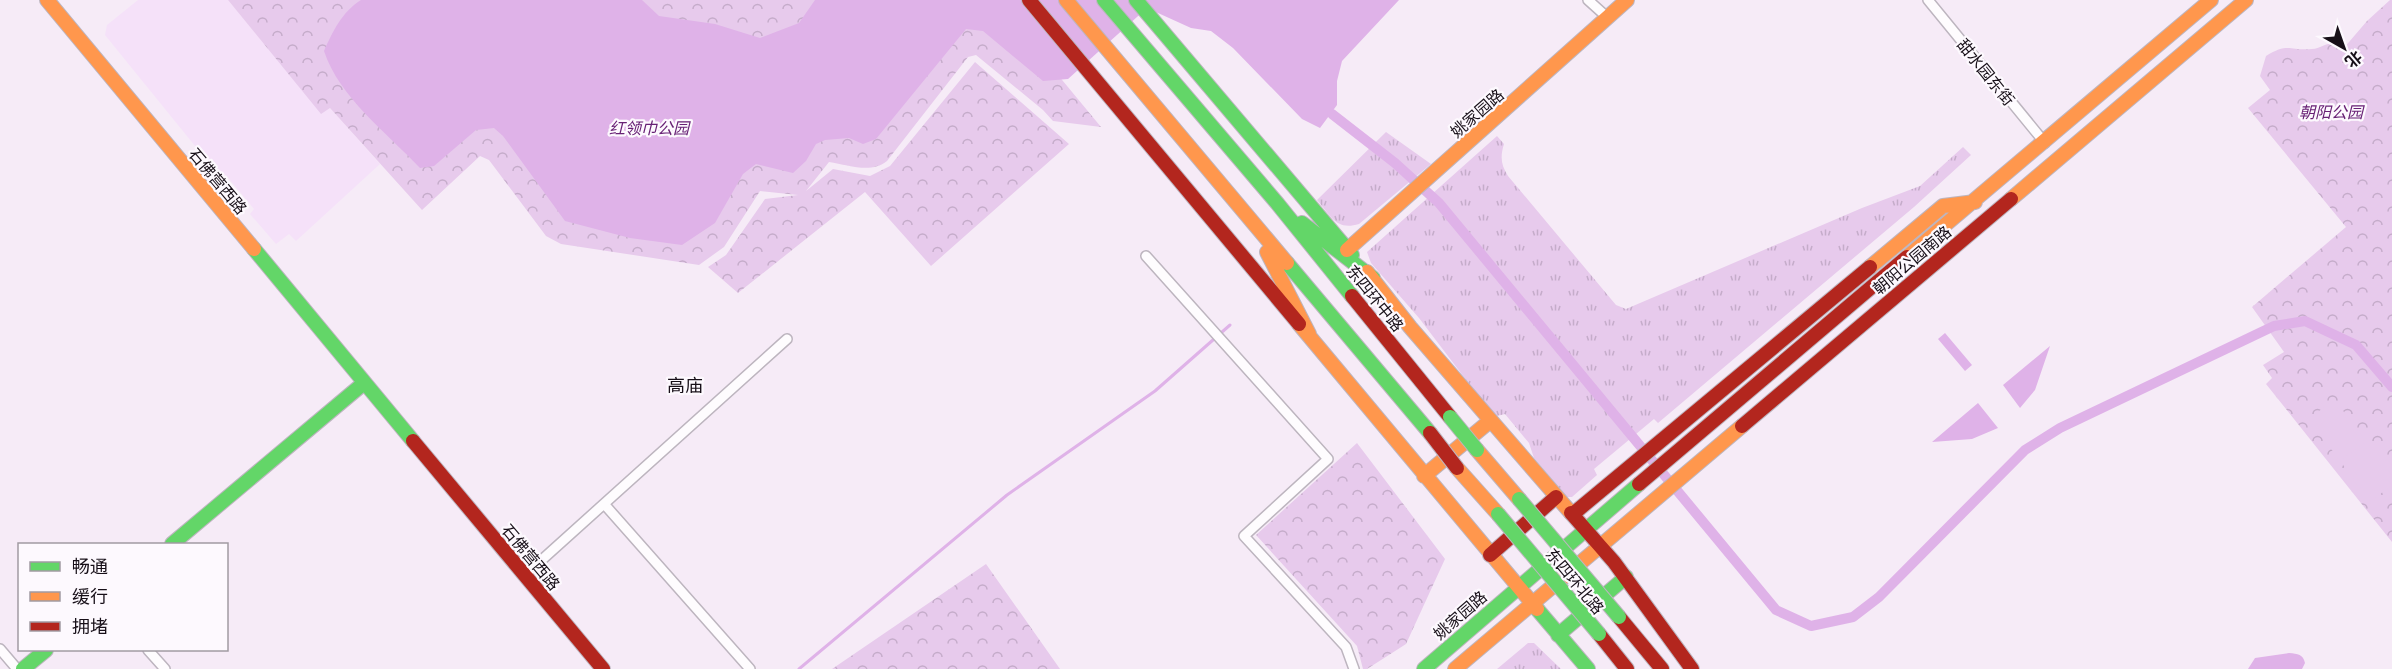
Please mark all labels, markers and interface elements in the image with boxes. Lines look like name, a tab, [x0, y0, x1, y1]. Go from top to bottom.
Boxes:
north arrow	[2314, 18, 2374, 78]
street label: 甜水园东街	[1952, 34, 2020, 110]
text: 北	[2340, 46, 2367, 73]
street label: 姚家园路	[1446, 84, 1508, 142]
park label: 朝阳公园	[2299, 101, 2365, 123]
park label: 红领巾公园	[609, 117, 691, 139]
street label: 石佛营西路	[184, 143, 252, 219]
street label: 朝阳公园南路	[1868, 221, 1956, 299]
street label: 东四环中路	[1341, 260, 1409, 336]
district label: 高庙	[667, 373, 703, 398]
street label: 石佛营西路	[497, 519, 565, 595]
legend	[18, 543, 228, 651]
street label: 东四环北路	[1541, 543, 1609, 619]
text: 畅通	[72, 554, 108, 579]
text: 缓行	[72, 584, 108, 609]
street label: 姚家园路	[1429, 586, 1491, 644]
text: 拥堵	[72, 614, 108, 639]

